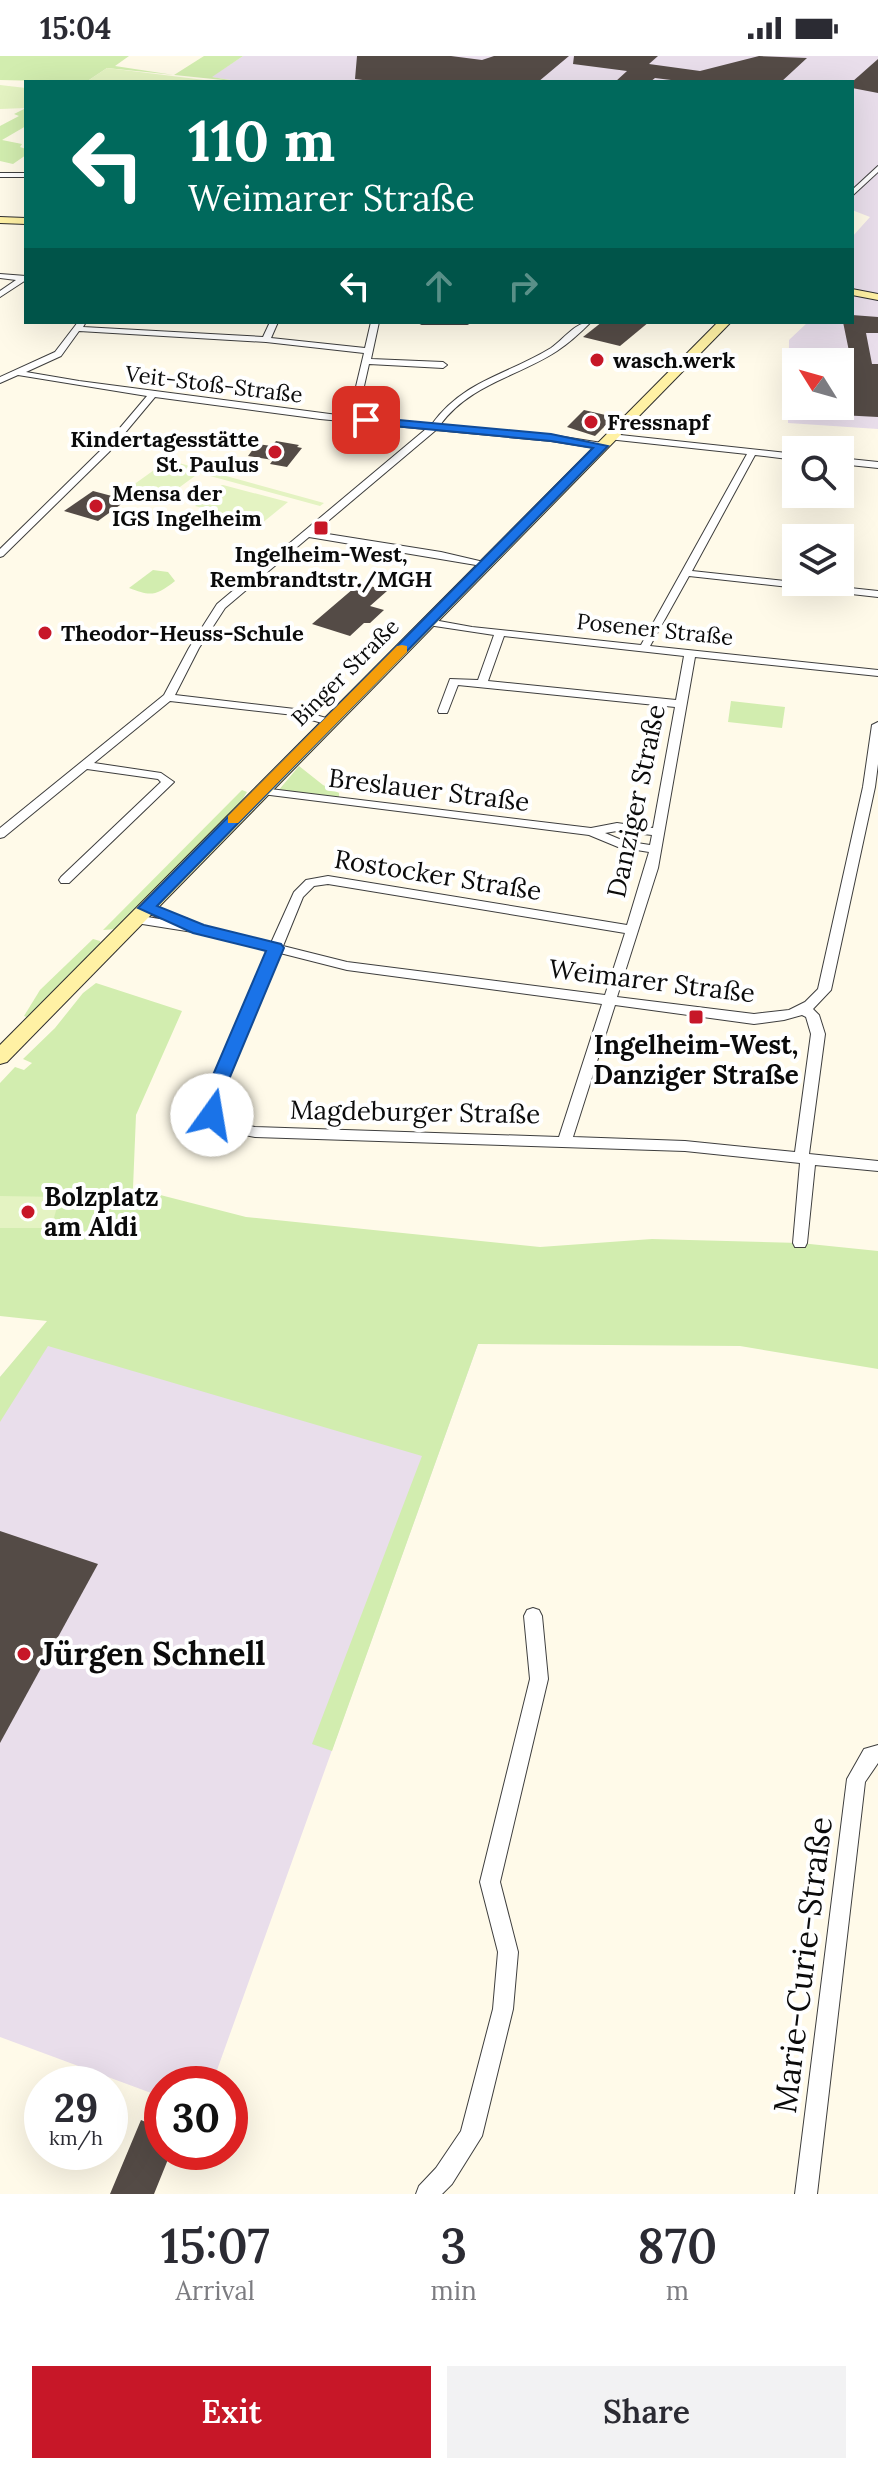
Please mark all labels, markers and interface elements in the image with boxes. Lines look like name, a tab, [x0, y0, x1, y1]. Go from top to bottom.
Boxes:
text: 15:04	[40, 9, 111, 47]
text: 110 m	[188, 105, 335, 176]
icon: left	[56, 112, 160, 216]
text: Weimarer Straße	[188, 175, 475, 221]
icon: left	[333, 264, 377, 308]
icon: ahead	[417, 264, 461, 308]
icon: right	[501, 264, 545, 308]
place label: wasch.werk	[613, 346, 735, 374]
north arrow	[782, 348, 854, 420]
map controls	[782, 348, 854, 596]
marker: wasch.werk	[588, 351, 606, 369]
street label: Veit-Stoß-Straße	[123, 359, 304, 409]
pin	[332, 386, 400, 454]
icon: arrive	[344, 398, 388, 442]
place label: Fressnapf	[607, 408, 711, 436]
marker: Fressnapf	[582, 413, 600, 431]
place label: Kindertagesstätte St. Paulus	[70, 425, 259, 478]
button: search	[782, 436, 854, 508]
marker: Kindertagesstätte St. Paulus	[266, 443, 284, 461]
place label: Mensa der IGS Ingelheim	[112, 479, 262, 532]
marker: Mensa der IGS Ingelheim	[87, 497, 105, 515]
marker: Ingelheim-West, Rembrandtstr./MGH	[312, 519, 330, 537]
button: layers	[782, 524, 854, 596]
place label: Ingelheim-West, Rembrandtstr./MGH	[210, 540, 432, 593]
street label: Posener Straße	[575, 607, 735, 651]
street label: Binger Straße	[285, 612, 405, 732]
place label: Theodor-Heuss-Schule	[61, 619, 304, 647]
marker: Theodor-Heuss-Schule	[36, 624, 54, 642]
street label: Danziger Straße	[599, 701, 672, 900]
street label: Breslauer Straße	[327, 761, 531, 818]
street label: Rostocker Straße	[332, 842, 544, 907]
street label: Weimarer Straße	[547, 952, 757, 1010]
marker: Ingelheim-West, Danziger Straße	[687, 1008, 705, 1026]
place label: Ingelheim-West, Danziger Straße	[593, 1028, 799, 1091]
position arrow	[170, 1073, 254, 1157]
street label: Magdeburger Straße	[290, 1093, 540, 1130]
place label: Bolzplatz am Aldi	[44, 1180, 159, 1243]
marker: Bolzplatz am Aldi	[19, 1203, 37, 1221]
place label: Jürgen Schnell	[40, 1633, 266, 1674]
marker: Jürgen Schnell	[15, 1645, 33, 1663]
street label: Marie-Curie-Straße	[764, 1814, 841, 2115]
speed limit sign: 30	[144, 2066, 248, 2170]
text: 29	[54, 2082, 98, 2133]
text: km/h	[49, 2125, 103, 2150]
text: 15:07	[161, 2215, 270, 2276]
text: 3	[440, 2215, 467, 2276]
text: 870	[637, 2215, 717, 2276]
text: Arrival	[175, 2274, 255, 2307]
text: min	[430, 2274, 477, 2307]
text: m	[666, 2274, 689, 2307]
button: Exit	[32, 2366, 431, 2458]
button: Share	[447, 2366, 846, 2458]

